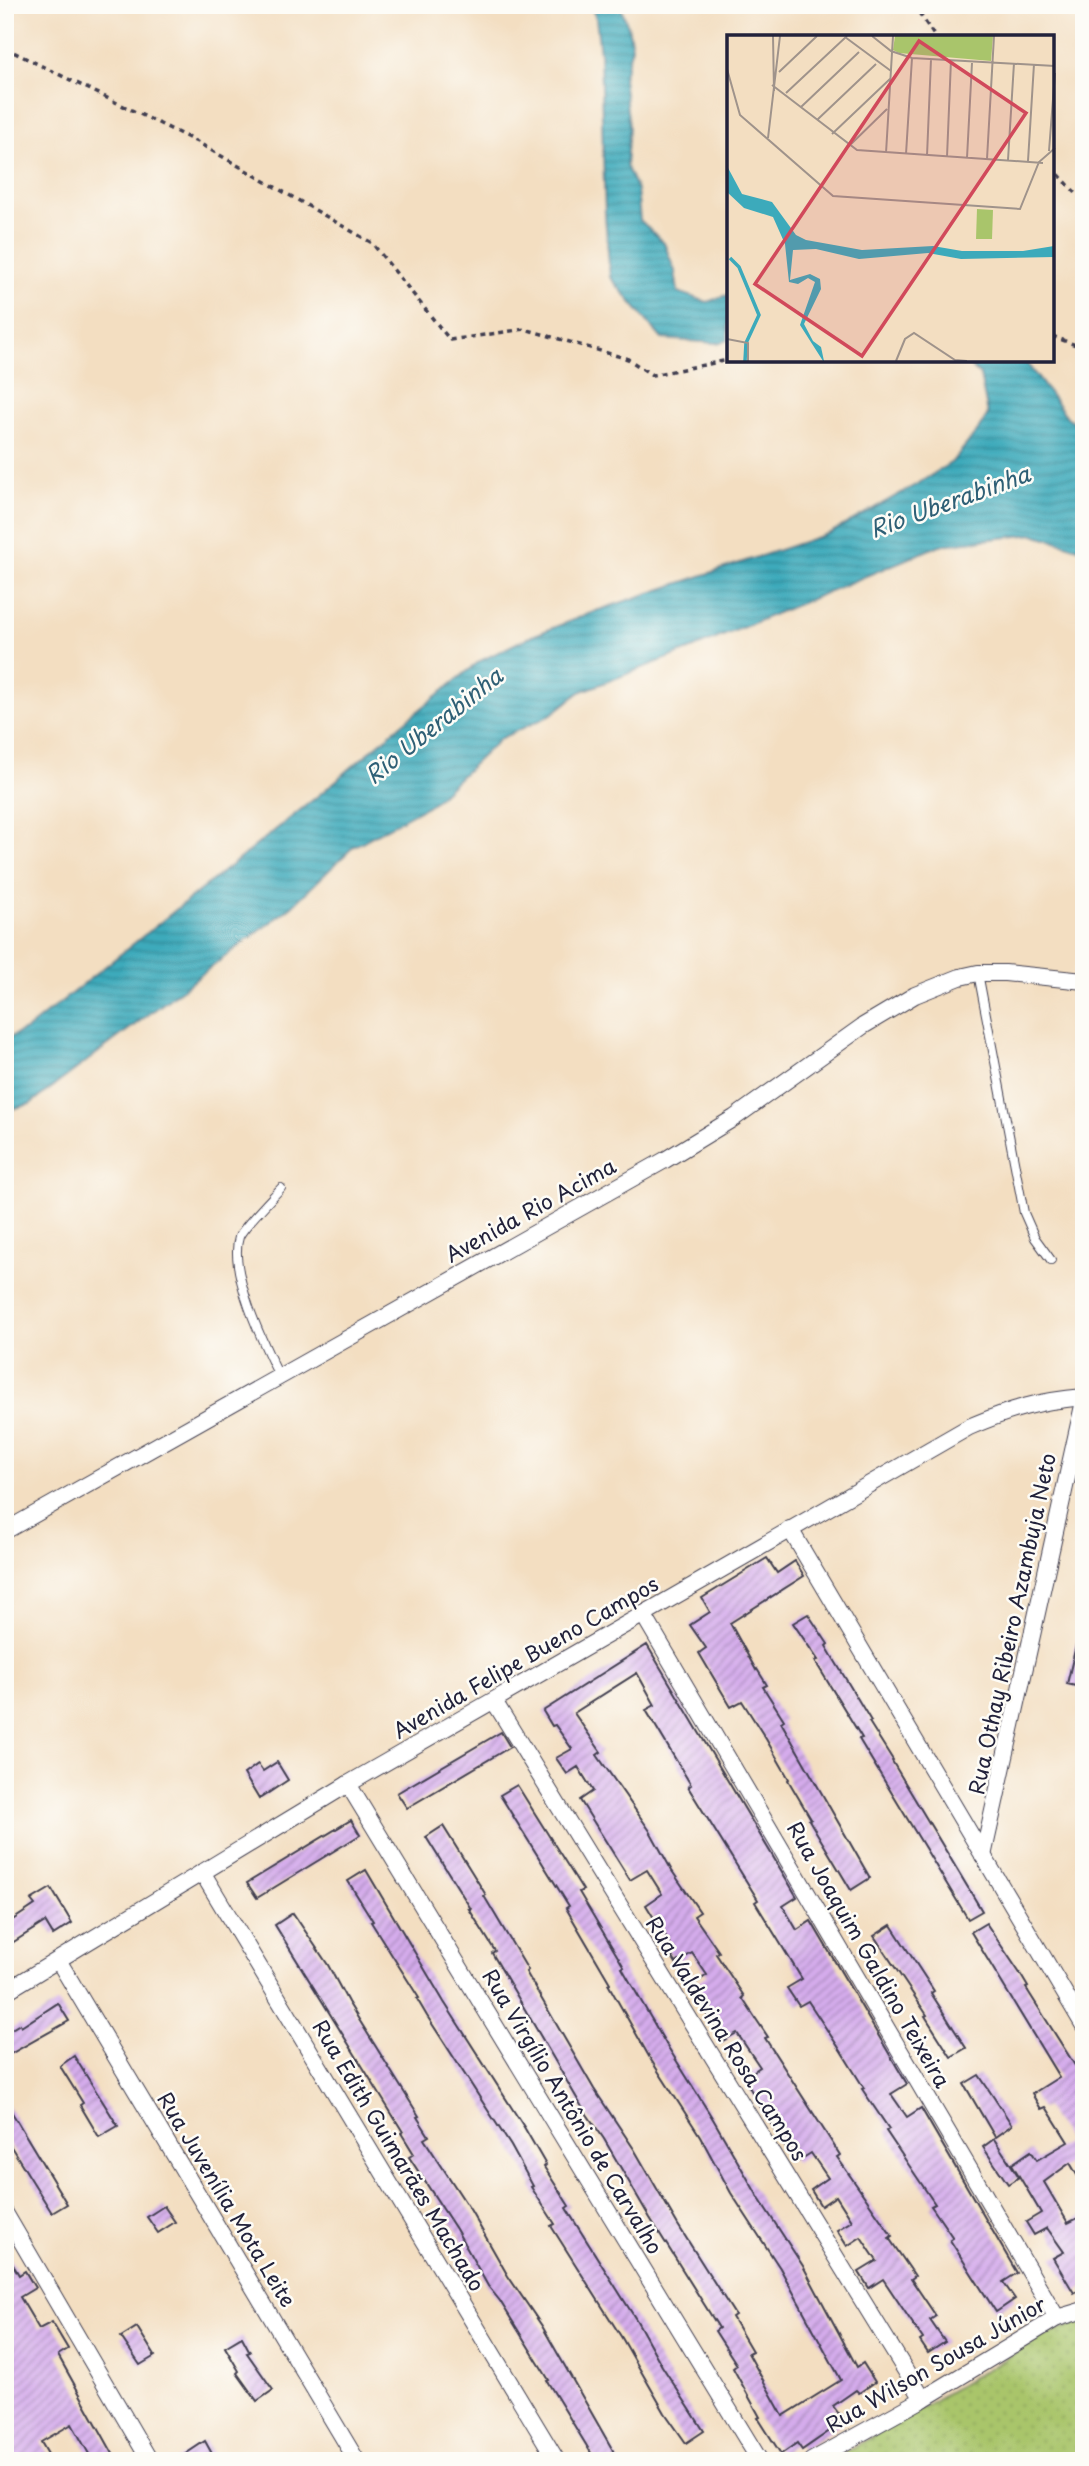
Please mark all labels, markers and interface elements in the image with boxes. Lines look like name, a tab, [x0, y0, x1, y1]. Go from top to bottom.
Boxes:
inset map	[727, 35, 1054, 362]
water label: Rio Uberabinha	[864, 455, 1035, 546]
water label: Rio Uberabinha	[357, 658, 510, 791]
street label: Avenida Rio Acima	[439, 1149, 622, 1269]
street label: Rua Othay Ribeiro Azambuja Neto	[959, 1450, 1063, 1797]
street label: Avenida Felipe Bueno Campos	[386, 1567, 664, 1746]
street label: Rua Joaquim Galdino Teixeira	[780, 1815, 960, 2094]
street label: Rua Valdevina Rosa Campos	[639, 1909, 816, 2167]
street label: Rua Virgílio Antônio de Carvalho	[476, 1962, 672, 2260]
street label: Rua Edith Guimarães Machado	[306, 2013, 494, 2297]
street label: Rua Juvenília Mota Leite	[151, 2085, 305, 2313]
street label: Rua Wilson Sousa Júnior	[819, 2287, 1051, 2440]

